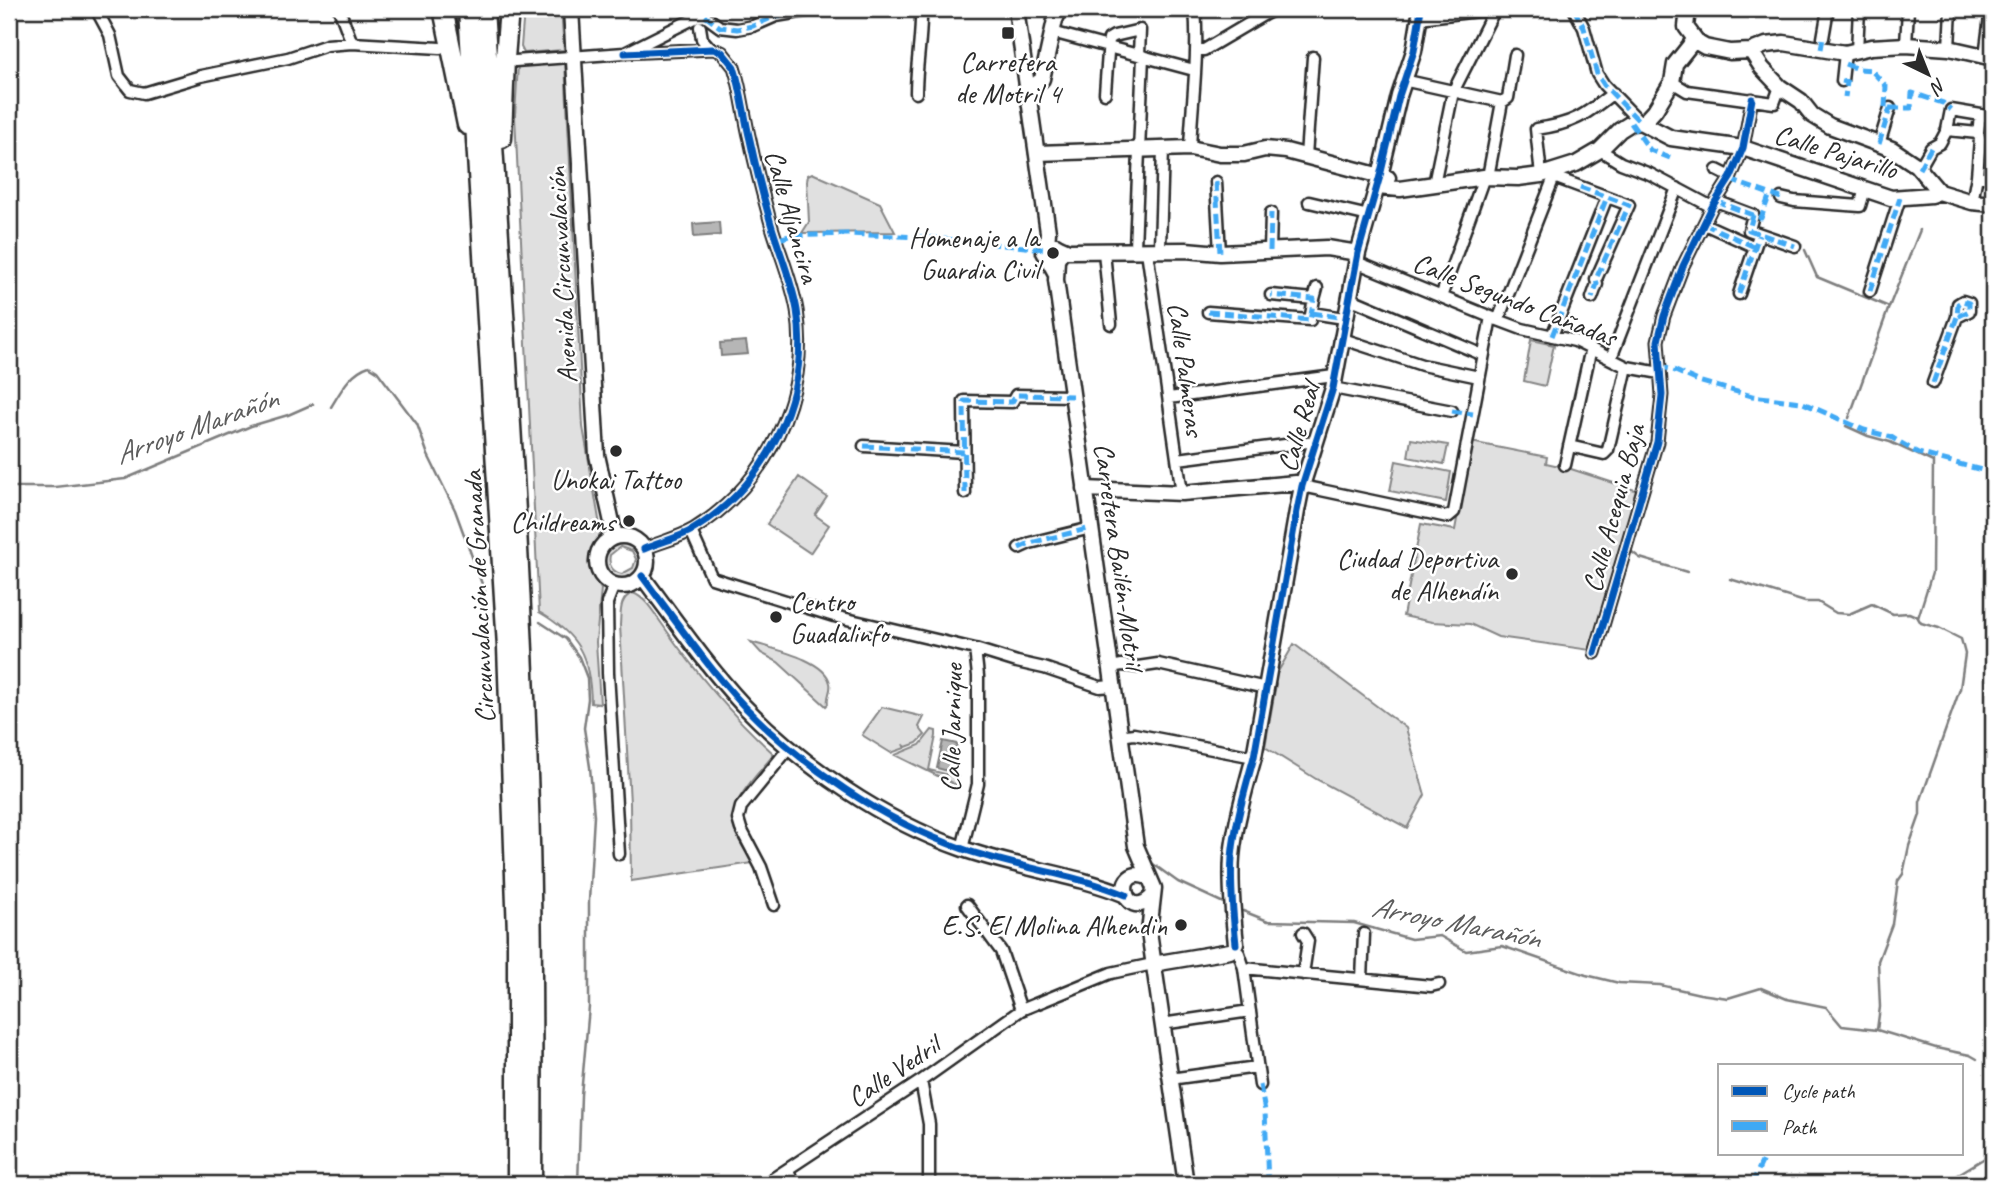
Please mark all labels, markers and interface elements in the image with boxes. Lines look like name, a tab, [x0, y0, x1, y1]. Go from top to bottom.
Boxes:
marker: Carretera de Motril 4	[1000, 25, 1016, 41]
north arrow	[1894, 38, 1964, 108]
place label: Carretera de Motril 4	[955, 44, 1063, 111]
text: N	[1924, 73, 1951, 101]
street label: Calle Pajarillo	[1770, 116, 1904, 187]
street label: Calle Aljancira	[757, 146, 829, 288]
street label: Avenida Circunvalación	[538, 165, 585, 384]
place label: Homenaje a la Guardia Civil	[909, 220, 1044, 287]
marker: Homenaje a la Guardia Civil	[1045, 245, 1061, 261]
street label: Calle Segundo Cañadas	[1408, 245, 1624, 355]
street label: Calle Palmeras	[1160, 300, 1214, 441]
street label: Calle Real	[1269, 374, 1329, 476]
water label: Arroyo Marañón	[109, 378, 285, 473]
street label: Calle Acequia Baja	[1574, 419, 1653, 596]
street label: Carretera Bailén-Motril	[1086, 441, 1153, 677]
marker: Unokai Tattoo	[608, 443, 624, 459]
place label: Unokai Tattoo	[551, 462, 683, 497]
street label: Circunvalación de Granada	[454, 468, 503, 724]
place label: Childreams	[510, 504, 617, 539]
marker: Childreams	[621, 513, 637, 529]
place label: Ciudad Deportiva de Alhendín	[1337, 541, 1500, 608]
marker: Ciudad Deportiva de Alhendín	[1504, 566, 1520, 582]
place label: Centro Guadalinfo	[790, 584, 891, 651]
marker: Centro Guadalinfo	[768, 609, 784, 625]
street label: Calle Jarnique	[933, 661, 970, 793]
water label: Arroyo Marañón	[1369, 887, 1546, 957]
place label: E.S. El Molina Alhendin	[941, 908, 1167, 943]
marker: E.S. El Molina Alhendin	[1173, 917, 1189, 933]
street label: Calle Vedril	[840, 1025, 951, 1115]
legend	[1718, 1064, 1964, 1154]
text: Cycle path	[1782, 1078, 1855, 1104]
text: Path	[1782, 1114, 1818, 1140]

